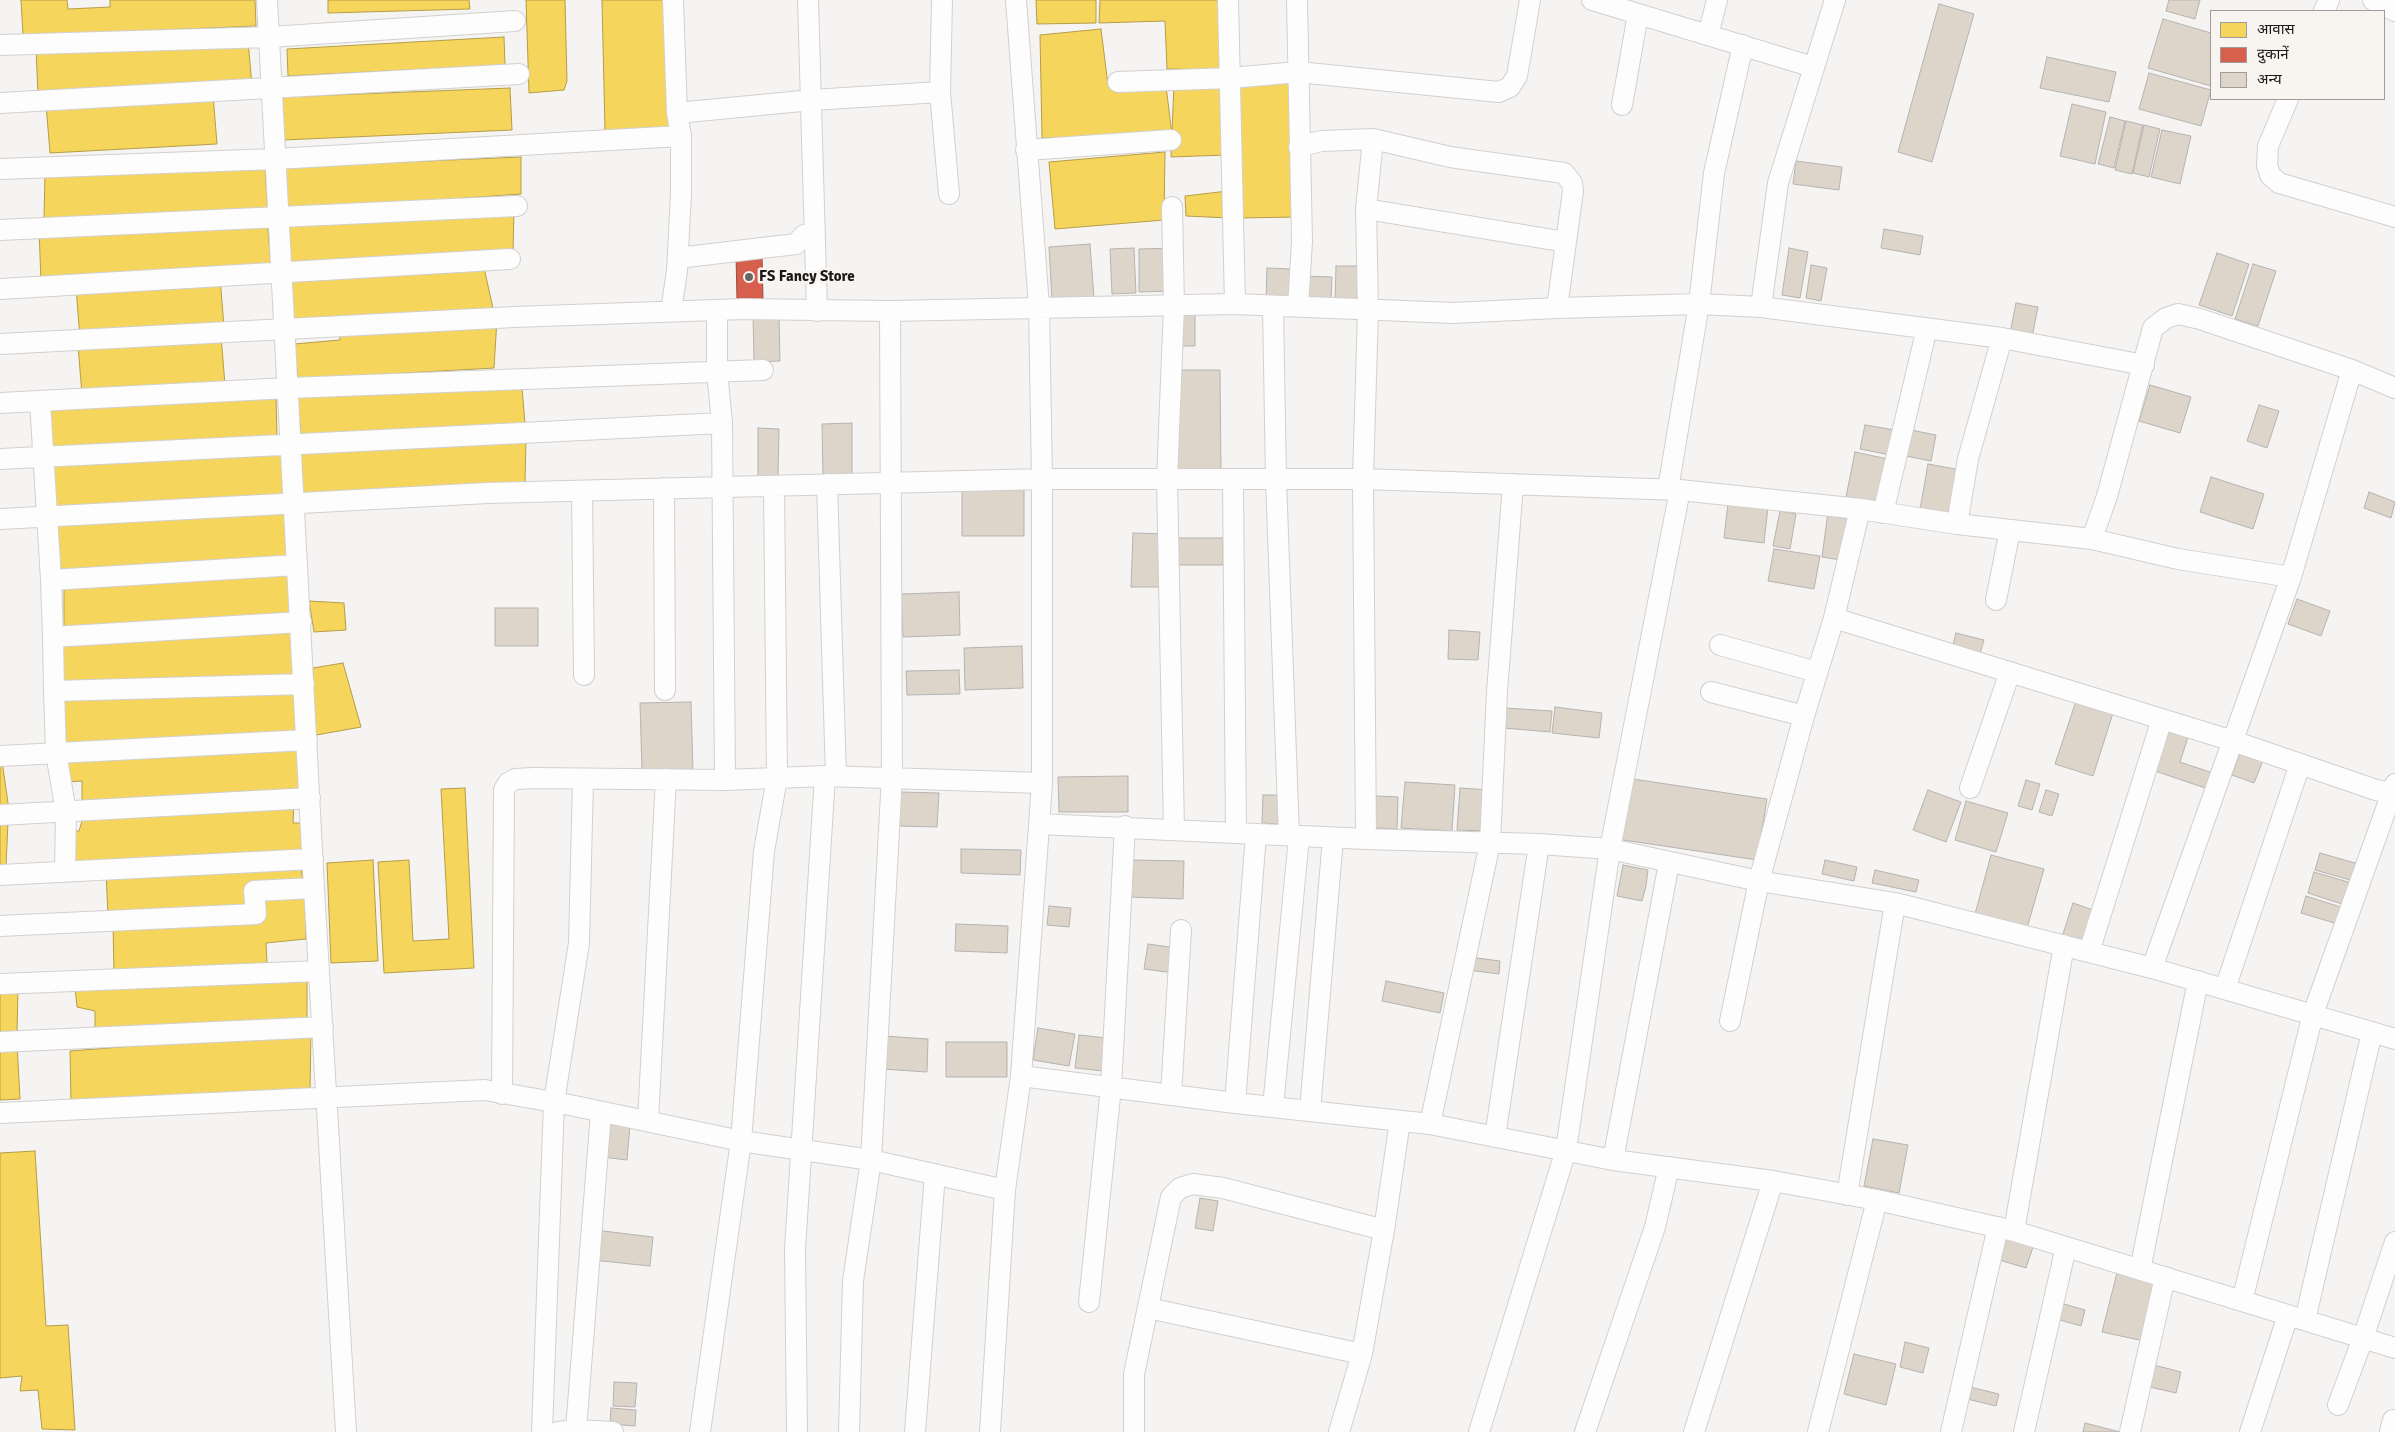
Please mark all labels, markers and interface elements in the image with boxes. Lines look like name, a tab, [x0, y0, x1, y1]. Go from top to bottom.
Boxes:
legend	[2210, 10, 2385, 100]
text: आवास	[2257, 20, 2295, 38]
text: दुकानें	[2257, 45, 2289, 63]
text: अन्य	[2257, 70, 2282, 88]
place label: FS Fancy Store	[759, 268, 855, 286]
marker: FS Fancy Store	[743, 271, 755, 283]

